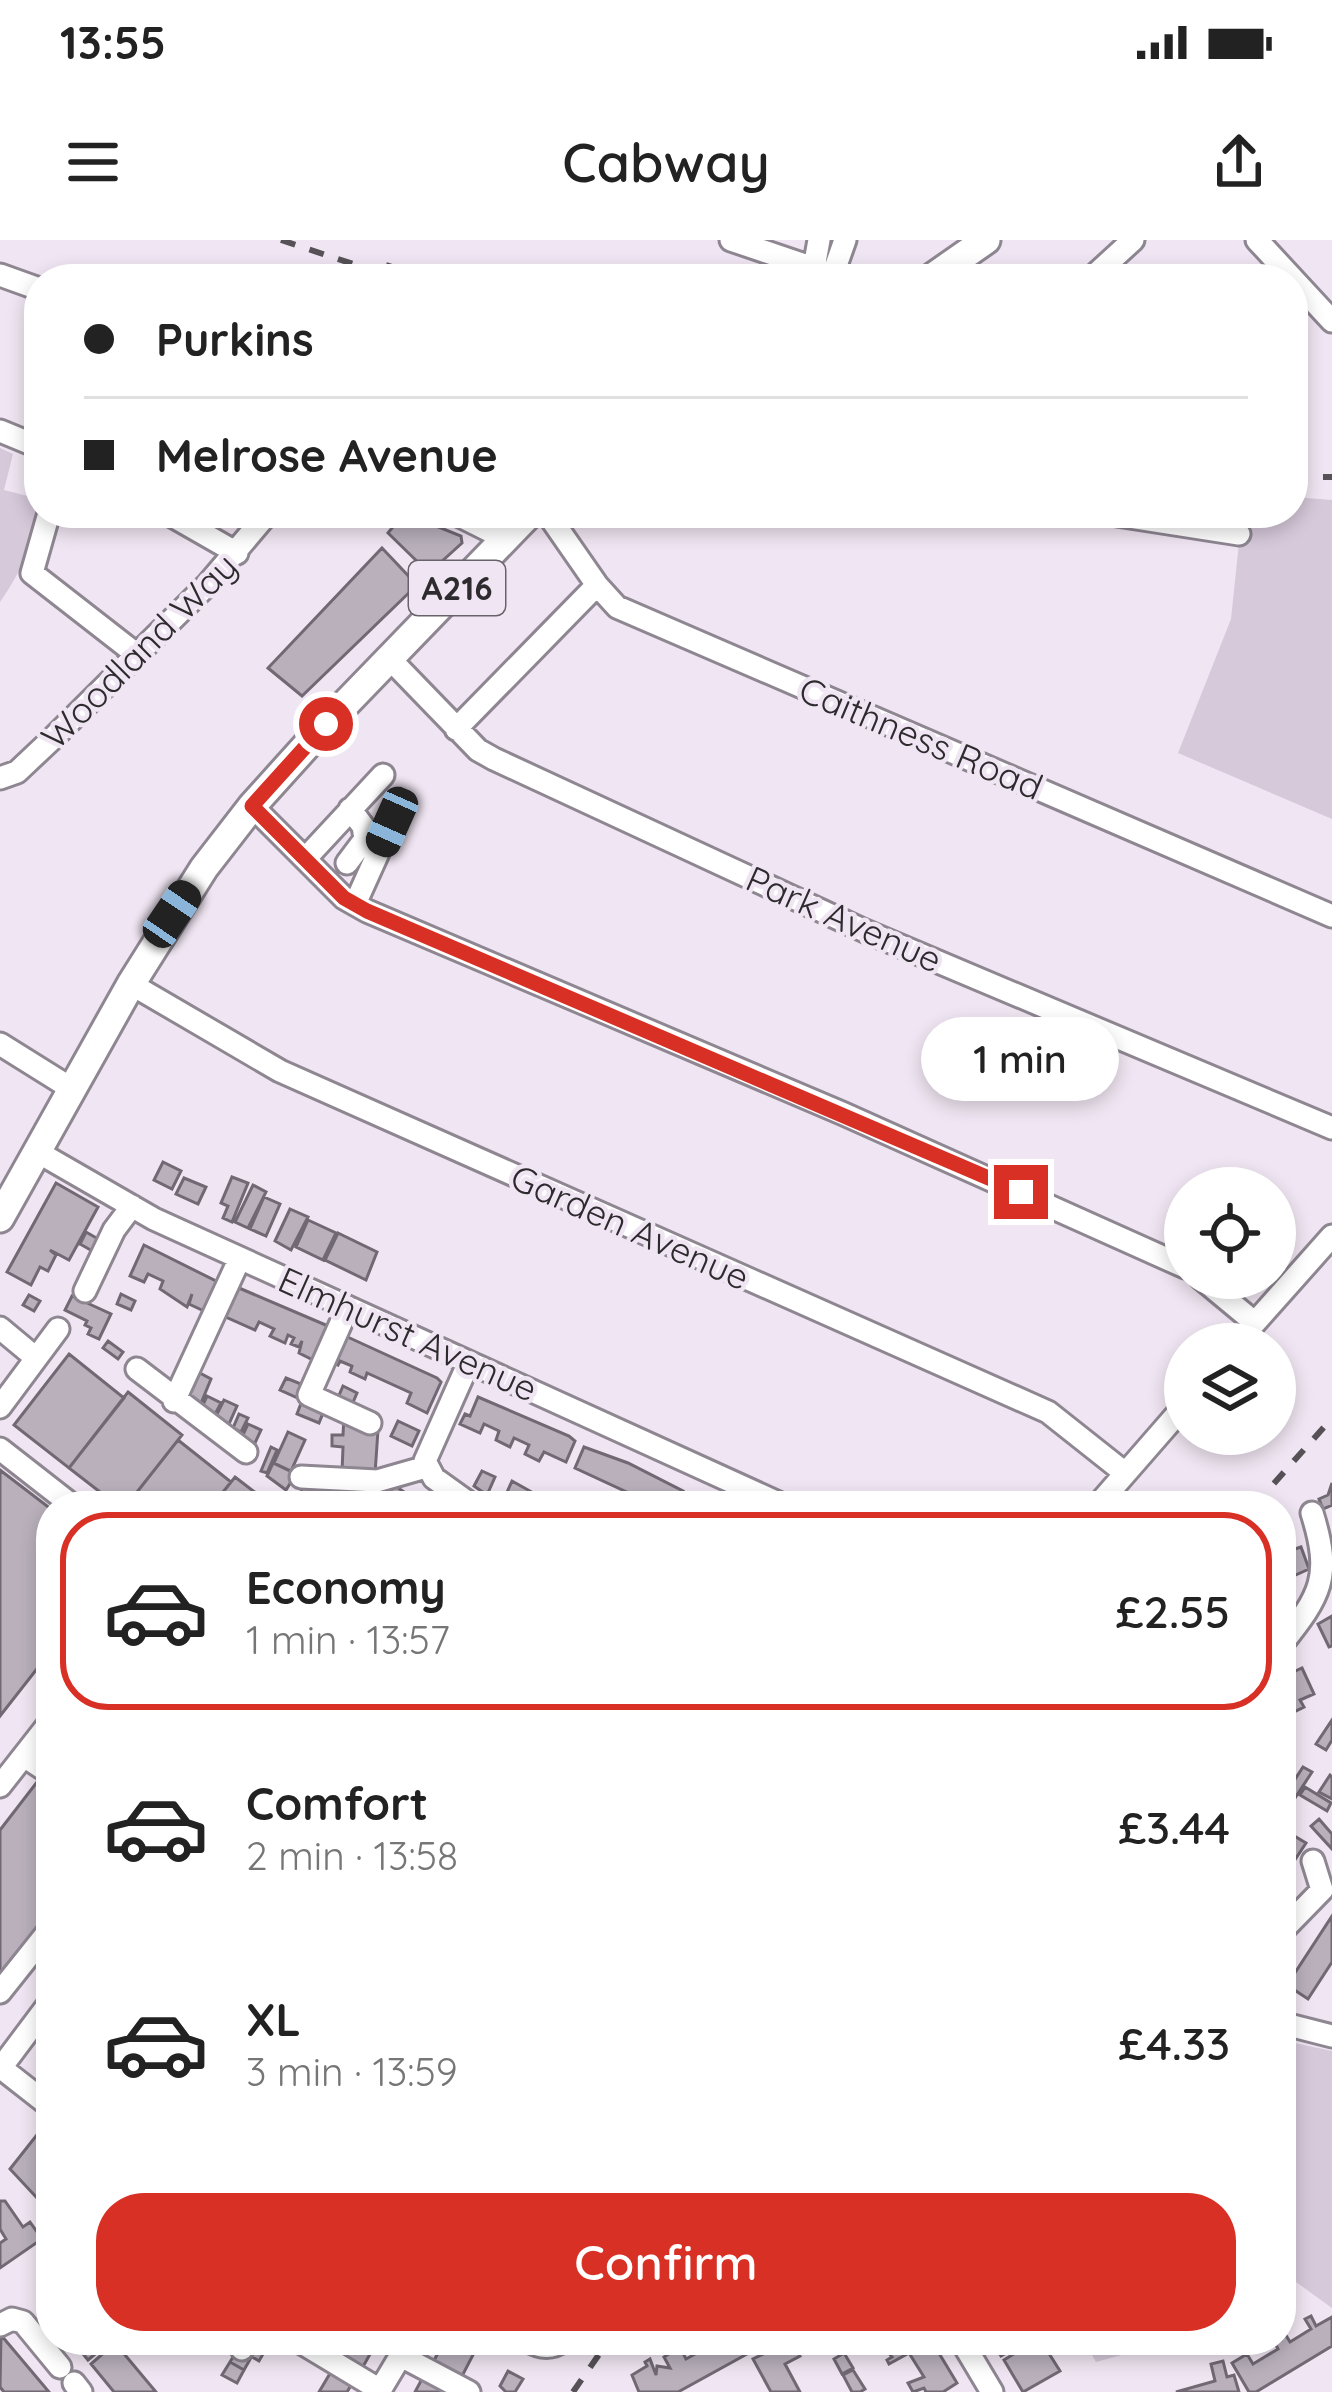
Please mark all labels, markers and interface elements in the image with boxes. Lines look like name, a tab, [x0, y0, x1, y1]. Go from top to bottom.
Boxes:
text: 13:55	[60, 14, 166, 70]
text: Cabway	[562, 128, 770, 196]
icon: menu	[60, 129, 126, 195]
icon: share	[1206, 129, 1272, 195]
text: Purkins	[156, 311, 314, 367]
text: Melrose Avenue	[156, 427, 498, 483]
street label: Woodland Way	[31, 543, 246, 758]
road number: A216	[409, 561, 505, 615]
street label: Caithness Road	[793, 666, 1050, 809]
route start	[299, 697, 353, 751]
car	[361, 782, 423, 862]
street label: Park Avenue	[740, 855, 949, 982]
car	[137, 874, 207, 954]
callout: 1 min	[922, 1018, 1120, 1102]
text: 1 min	[973, 1034, 1067, 1083]
street label: Garden Avenue	[504, 1154, 756, 1299]
route end	[994, 1165, 1048, 1219]
map controls	[1164, 1167, 1296, 1455]
button: locate	[1164, 1167, 1296, 1299]
street label: Elmhurst Avenue	[272, 1256, 545, 1411]
button: layers	[1164, 1323, 1296, 1455]
icon: car	[102, 1557, 210, 1665]
text: Economy	[246, 1559, 446, 1615]
text: £2.55	[1116, 1583, 1230, 1639]
text: 1 min · 13:57	[246, 1615, 450, 1664]
icon: car	[102, 1773, 210, 1881]
text: Comfort	[246, 1775, 428, 1831]
text: £3.44	[1118, 1799, 1230, 1855]
text: 2 min · 13:58	[246, 1831, 458, 1880]
icon: car	[102, 1989, 210, 2097]
text: XL	[246, 1991, 301, 2047]
text: £4.33	[1118, 2015, 1230, 2071]
text: 3 min · 13:59	[246, 2047, 458, 2096]
button: Confirm	[96, 2193, 1236, 2331]

